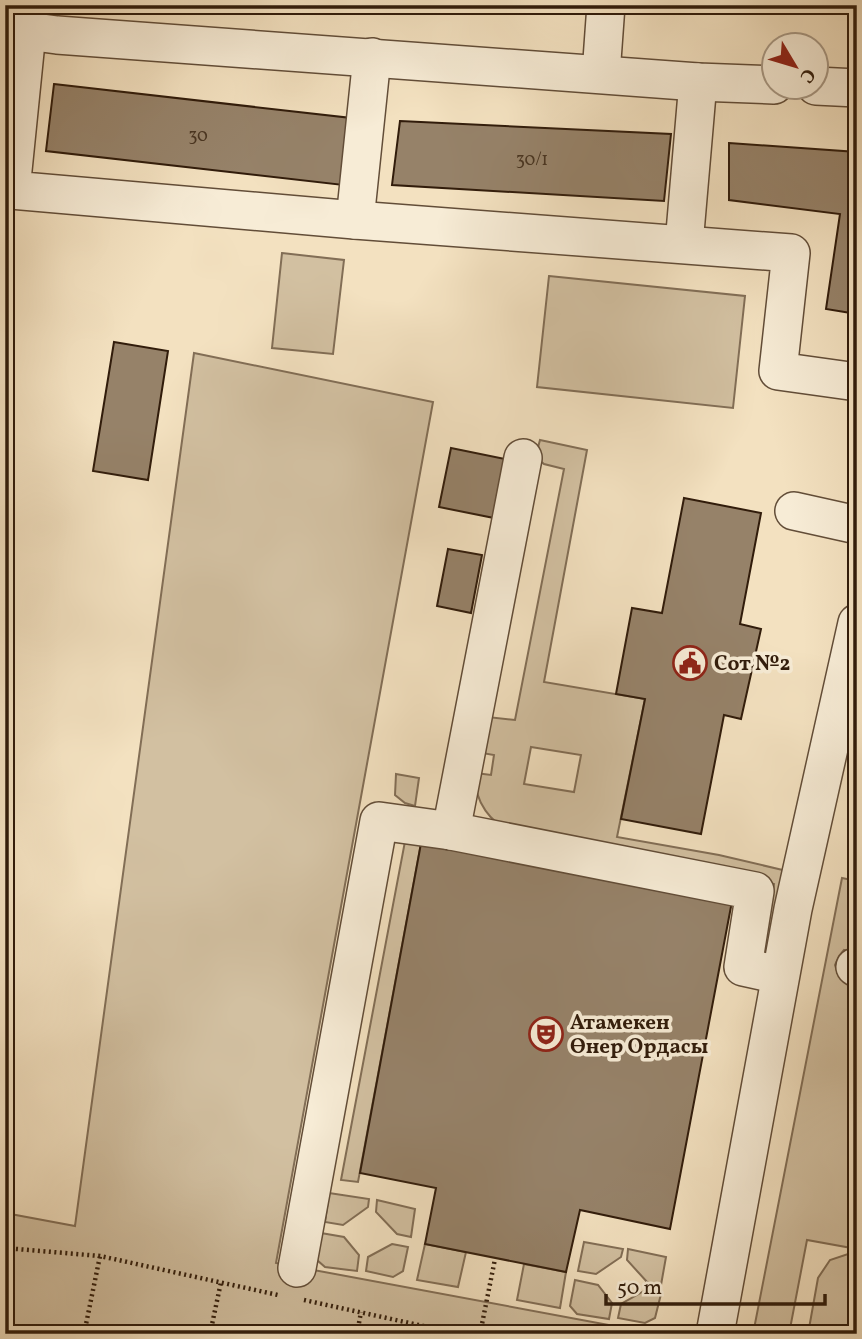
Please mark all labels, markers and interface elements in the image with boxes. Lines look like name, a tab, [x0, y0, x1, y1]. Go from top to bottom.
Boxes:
north arrow	[760, 32, 830, 102]
text: С	[793, 62, 821, 88]
house number: 30	[188, 124, 208, 149]
house number: 30/1	[516, 148, 548, 173]
public building icon: Сот №2	[671, 644, 709, 682]
place label: Сот №2	[714, 650, 791, 679]
place label: Атамекен Өнер Ордасы	[570, 1009, 708, 1062]
theatre icon: Атамекен Өнер Ордасы	[527, 1015, 565, 1053]
scale bar	[606, 1262, 825, 1306]
text: 50 m	[617, 1274, 662, 1303]

